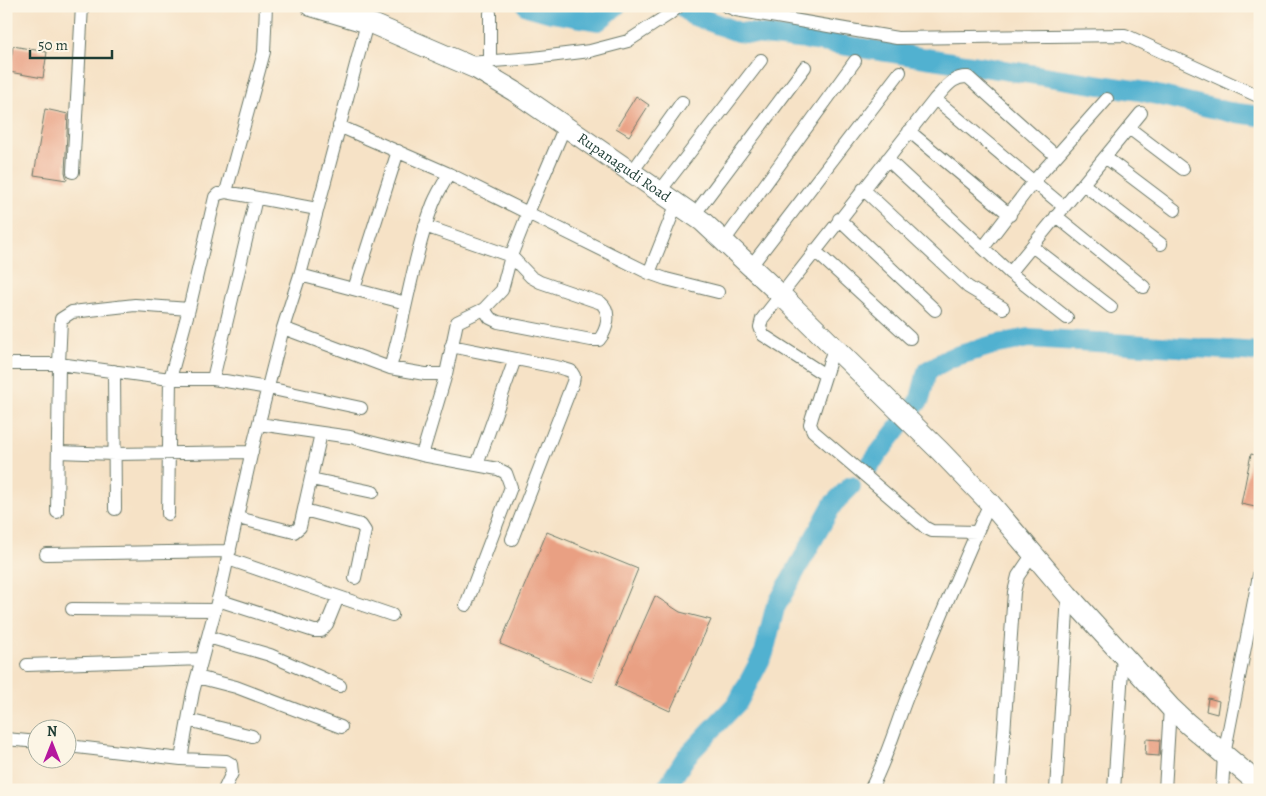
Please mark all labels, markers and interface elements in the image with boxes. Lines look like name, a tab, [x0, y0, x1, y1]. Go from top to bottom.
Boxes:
scale bar	[30, 28, 112, 60]
text: 50 m	[38, 35, 68, 55]
street label: Rupanagudi Road	[574, 128, 676, 207]
north arrow	[28, 718, 78, 768]
text: N	[47, 722, 57, 741]

